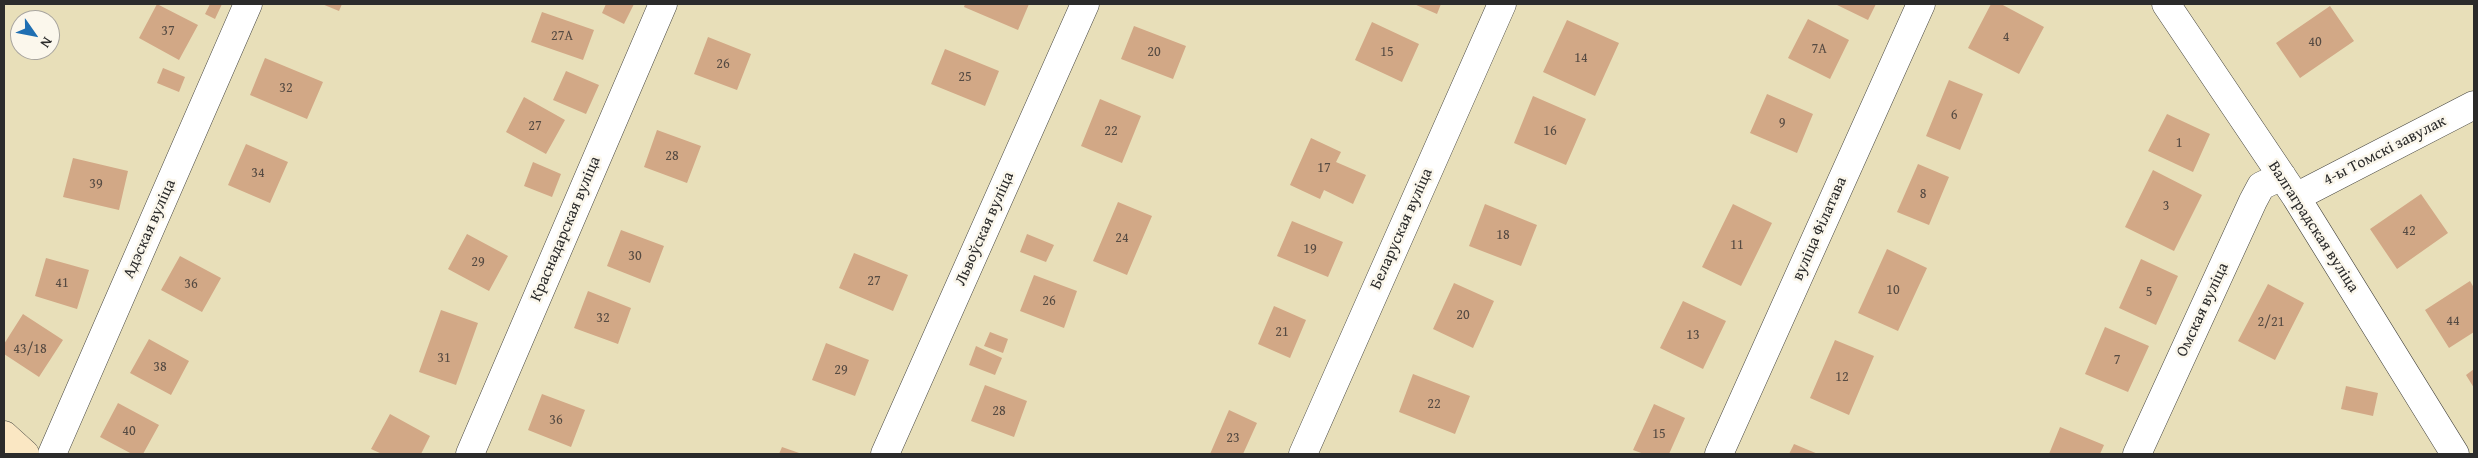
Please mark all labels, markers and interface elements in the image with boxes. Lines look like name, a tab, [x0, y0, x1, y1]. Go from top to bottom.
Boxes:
north arrow	[10, 10, 60, 60]
house number: 37	[161, 23, 175, 39]
house number: 27А	[551, 28, 573, 44]
house number: 4	[2003, 29, 2009, 45]
text: N	[36, 33, 58, 52]
house number: 40	[2308, 34, 2322, 50]
house number: 7А	[1811, 41, 1827, 57]
house number: 20	[1147, 44, 1161, 60]
house number: 15	[1380, 44, 1394, 60]
house number: 14	[1574, 50, 1588, 66]
house number: 26	[716, 56, 730, 72]
house number: 25	[958, 69, 972, 85]
house number: 32	[279, 80, 293, 96]
house number: 6	[1951, 107, 1957, 123]
street label: 4-ы Томскі завулак	[2320, 112, 2450, 190]
house number: 9	[1779, 115, 1785, 131]
house number: 27	[528, 118, 542, 134]
house number: 22	[1104, 123, 1118, 139]
house number: 16	[1543, 123, 1557, 139]
house number: 1	[2176, 135, 2182, 151]
house number: 28	[665, 148, 679, 164]
street label: Краснадарская вуліца	[527, 154, 605, 304]
street label: Валгаградская вуліца	[2263, 158, 2363, 296]
house number: 17	[1317, 160, 1331, 176]
house number: 34	[251, 165, 265, 181]
street label: Беларуская вуліца	[1367, 166, 1437, 292]
street label: Львоўская вуліца	[951, 169, 1019, 289]
street label: вуліца Філатава	[1789, 174, 1851, 284]
house number: 39	[89, 176, 103, 192]
street label: Адэская вуліца	[120, 176, 180, 282]
house number: 8	[1920, 186, 1926, 202]
house number: 3	[2163, 198, 2169, 214]
house number: 42	[2402, 223, 2416, 239]
house number: 18	[1496, 227, 1510, 243]
house number: 24	[1115, 230, 1129, 246]
house number: 11	[1730, 237, 1744, 253]
house number: 19	[1303, 241, 1317, 257]
house number: 30	[628, 248, 642, 264]
house number: 29	[471, 254, 485, 270]
street label: Омская вуліца	[2173, 260, 2233, 360]
house number: 27	[867, 273, 881, 289]
house number: 41	[55, 275, 69, 291]
house number: 36	[184, 276, 198, 292]
house number: 10	[1886, 282, 1900, 298]
house number: 5	[2146, 284, 2152, 300]
house number: 26	[1042, 293, 1056, 309]
house number: 20	[1456, 307, 1470, 323]
house number: 32	[596, 310, 610, 326]
house number: 44	[2446, 313, 2460, 329]
house number: 2/21	[2258, 314, 2284, 330]
house number: 21	[1275, 324, 1289, 340]
house number: 13	[1686, 327, 1700, 343]
house number: 43/18	[13, 341, 47, 357]
house number: 31	[437, 350, 451, 366]
house number: 7	[2114, 352, 2120, 368]
house number: 38	[153, 359, 167, 375]
house number: 29	[834, 362, 848, 378]
house number: 12	[1835, 369, 1849, 385]
house number: 22	[1427, 396, 1441, 412]
house number: 28	[992, 403, 1006, 419]
house number: 36	[549, 412, 563, 428]
house number: 40	[122, 423, 136, 439]
house number: 15	[1652, 426, 1666, 442]
house number: 23	[1226, 430, 1240, 446]

